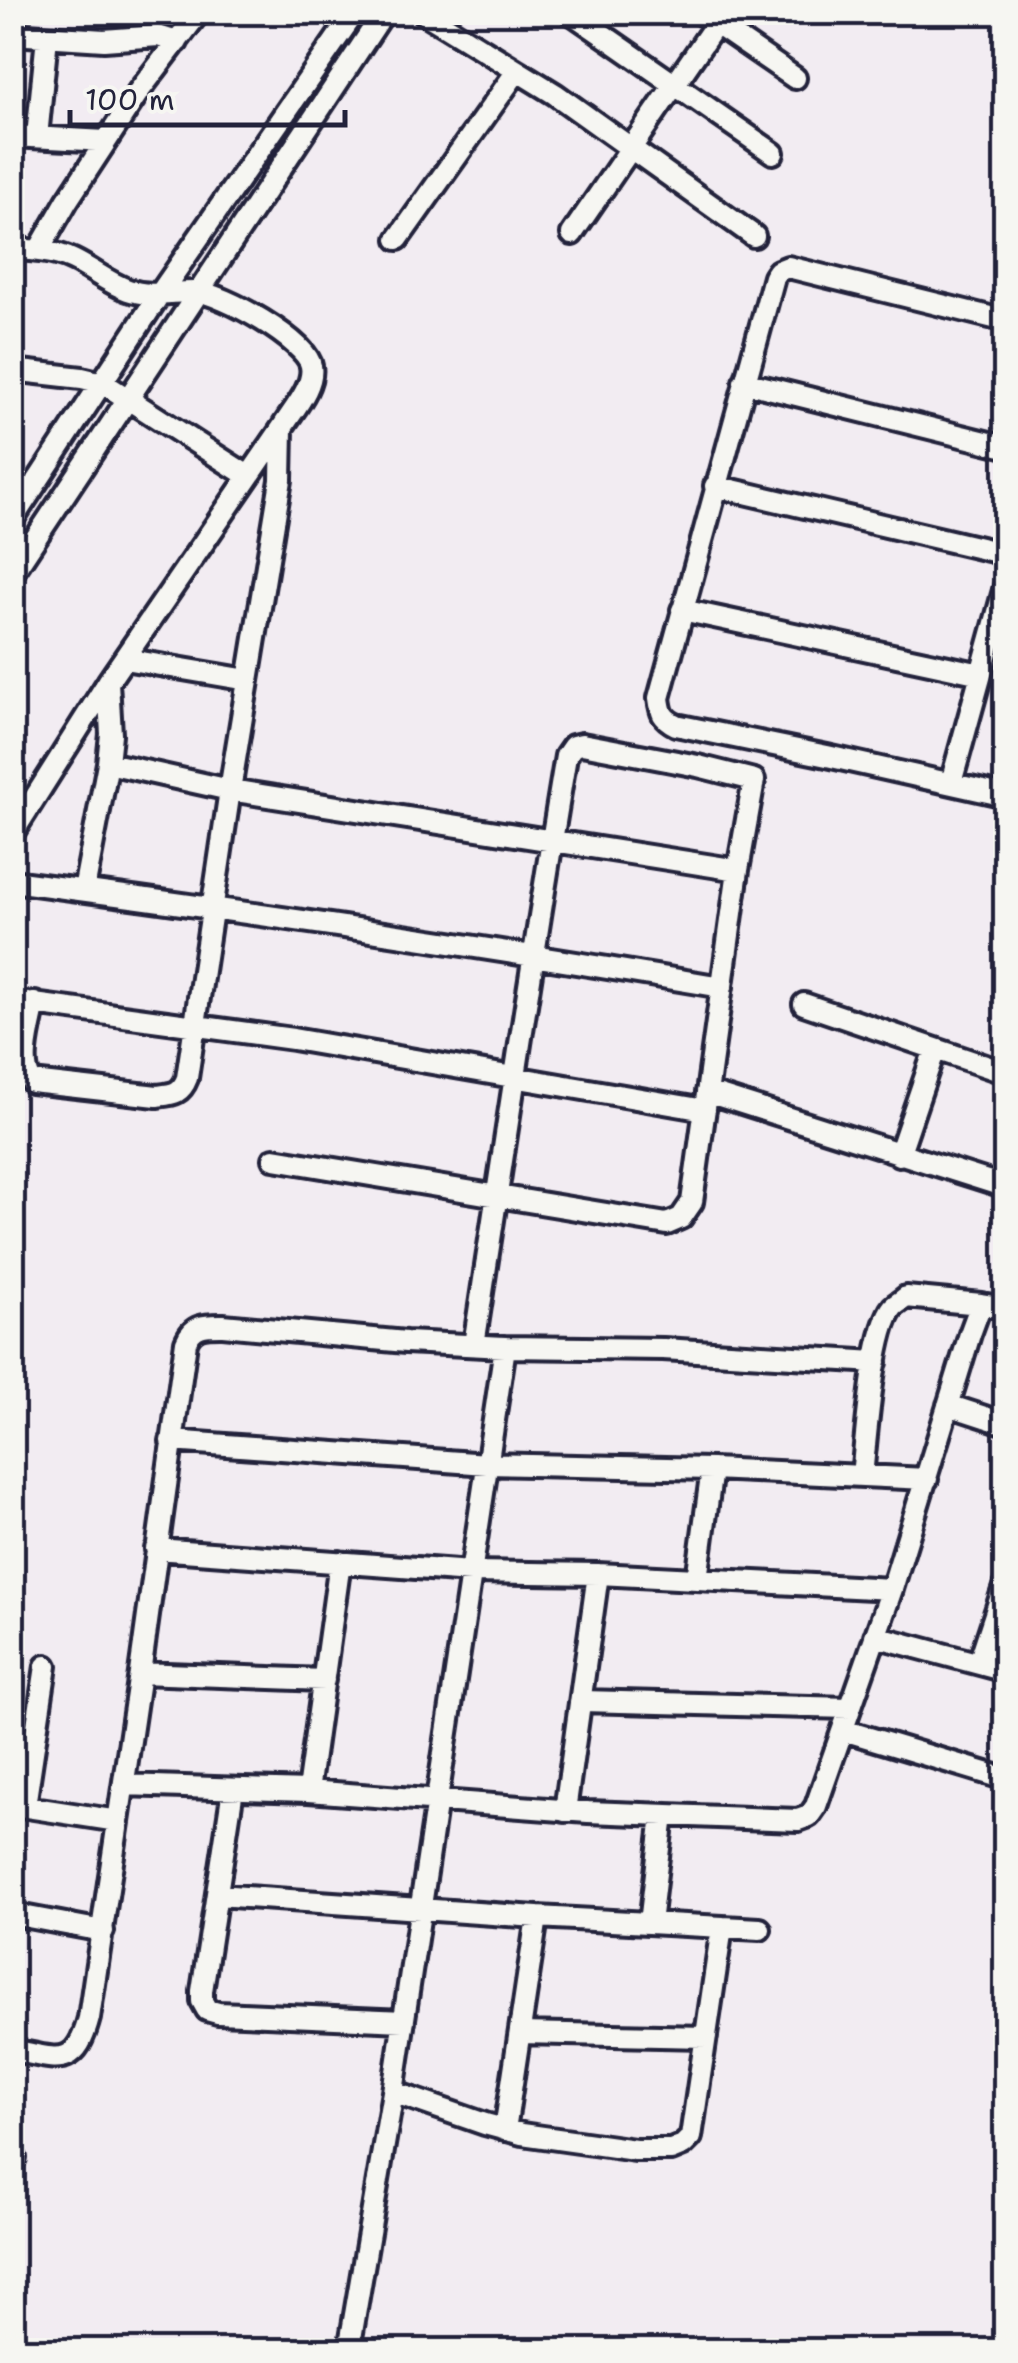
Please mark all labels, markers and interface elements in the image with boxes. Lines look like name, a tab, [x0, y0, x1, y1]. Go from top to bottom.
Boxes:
scale bar	[70, 65, 345, 127]
text: 100 m	[85, 79, 175, 120]

